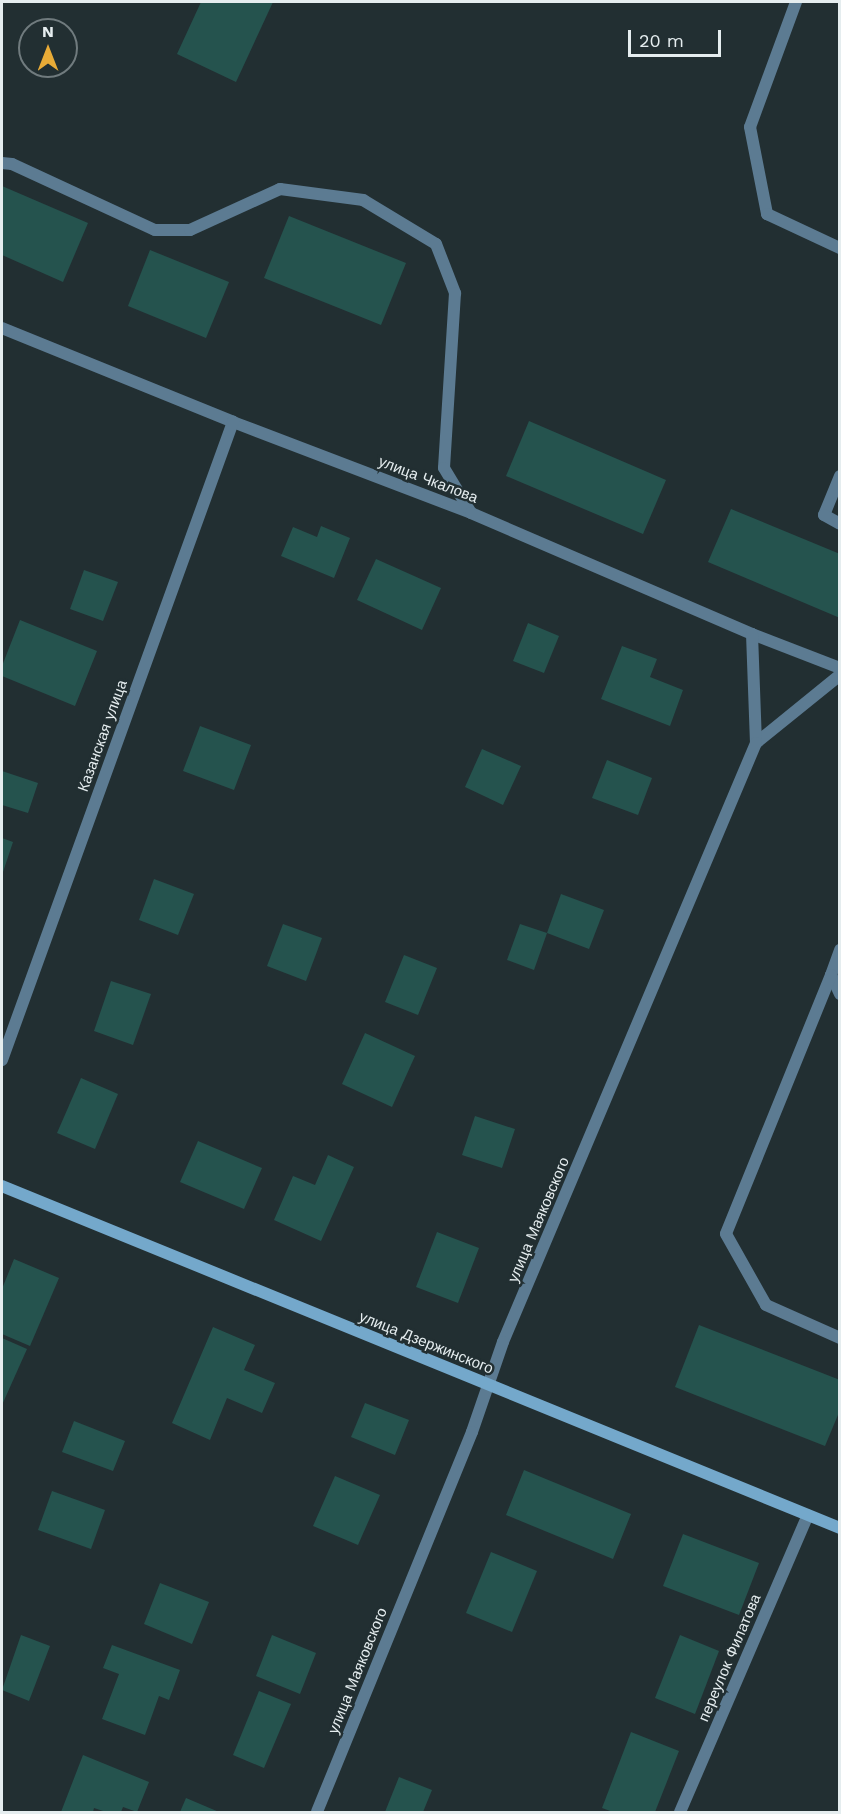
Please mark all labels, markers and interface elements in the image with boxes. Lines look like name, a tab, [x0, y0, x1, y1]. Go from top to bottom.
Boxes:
north arrow	[18, 18, 78, 78]
scale bar	[631, 18, 724, 56]
text: N	[42, 22, 54, 41]
text: 20 m	[639, 30, 684, 51]
street label: улица Чкалова	[376, 453, 480, 507]
street label: Казанская улица	[74, 678, 132, 794]
street label: улица Маяковского	[504, 1155, 574, 1285]
street label: улица Дзержинского	[356, 1308, 496, 1378]
street label: переулок Филатова	[695, 1592, 765, 1724]
street label: улица Маяковского	[324, 1605, 392, 1737]

